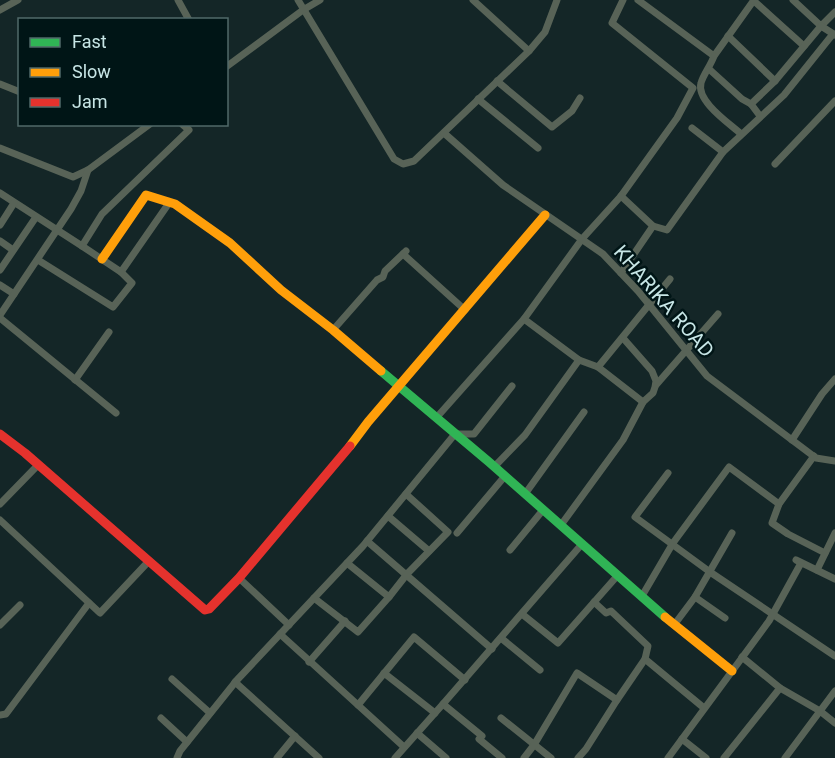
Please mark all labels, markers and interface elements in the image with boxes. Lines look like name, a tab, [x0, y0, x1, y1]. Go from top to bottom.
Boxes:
legend	[18, 18, 228, 126]
text: Fast	[72, 31, 107, 52]
text: Slow	[72, 61, 111, 82]
text: Jam	[72, 91, 108, 112]
street label: KHARIKA ROAD	[609, 240, 719, 362]

